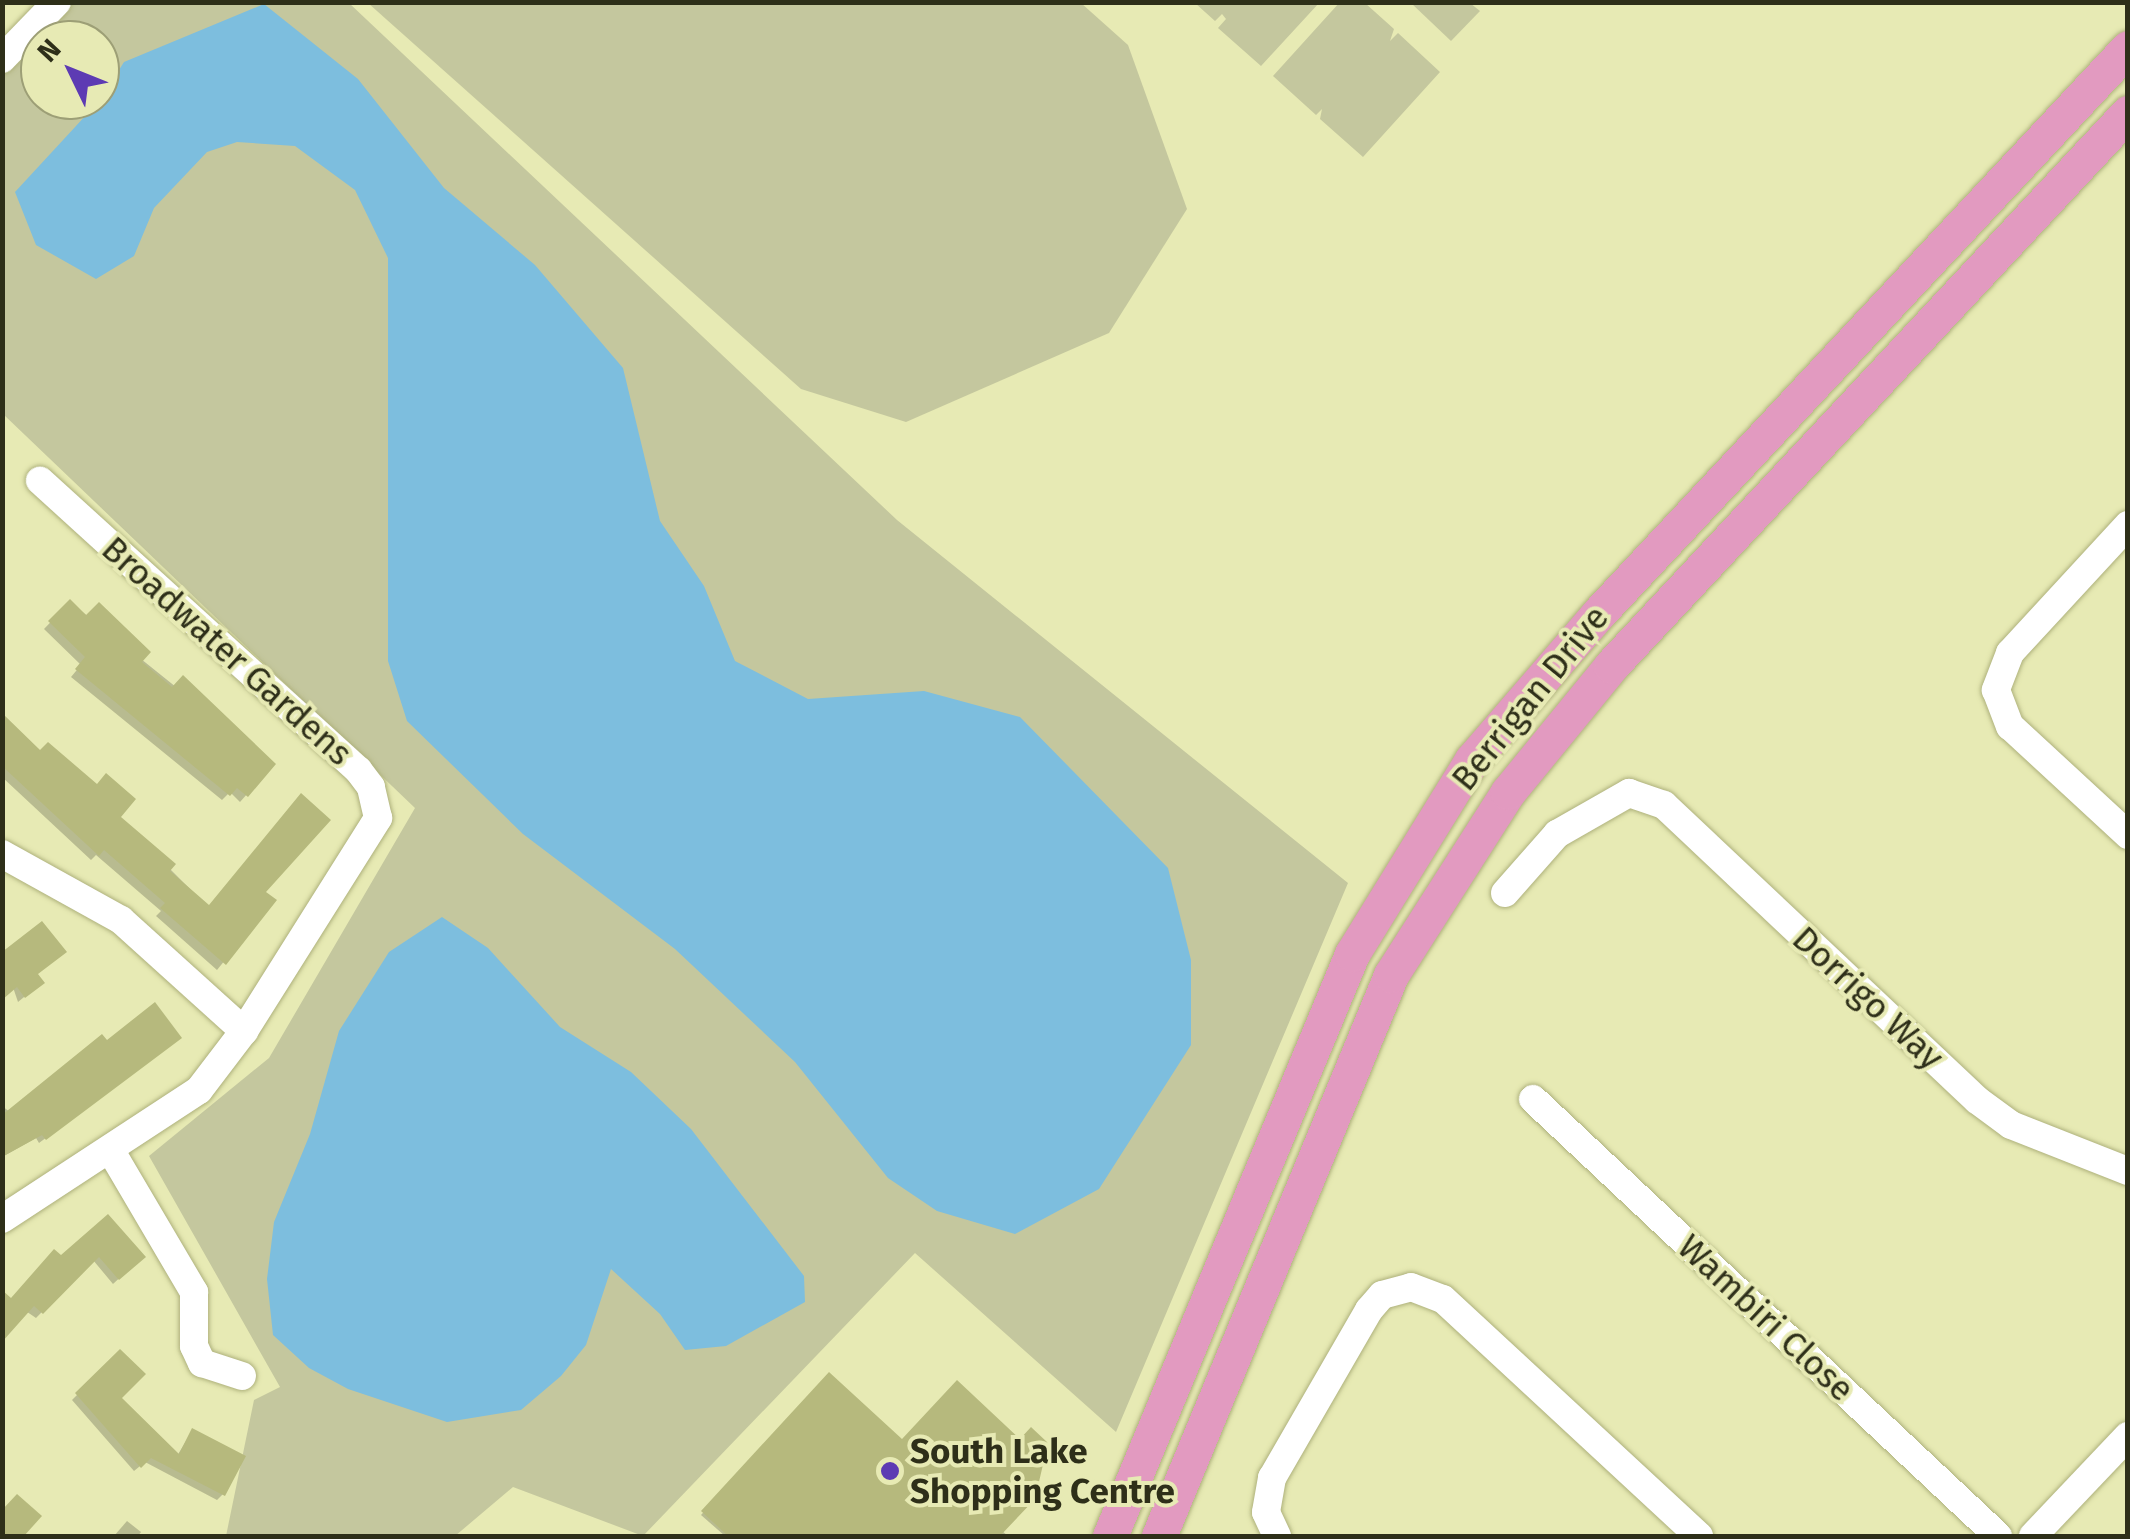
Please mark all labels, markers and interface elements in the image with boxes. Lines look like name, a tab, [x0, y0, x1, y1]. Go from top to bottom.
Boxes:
north arrow	[20, 20, 120, 120]
text: N	[31, 33, 68, 69]
street label: Broadwater Gardens	[93, 528, 361, 774]
street label: Berrigan Drive	[1443, 597, 1617, 799]
street label: Dorrigo Way	[1784, 918, 1952, 1078]
street label: Wambiri Close	[1669, 1226, 1863, 1410]
place label: South Lake Shopping Centre	[910, 1430, 1175, 1512]
marker: South Lake Shopping Centre	[879, 1460, 901, 1482]

